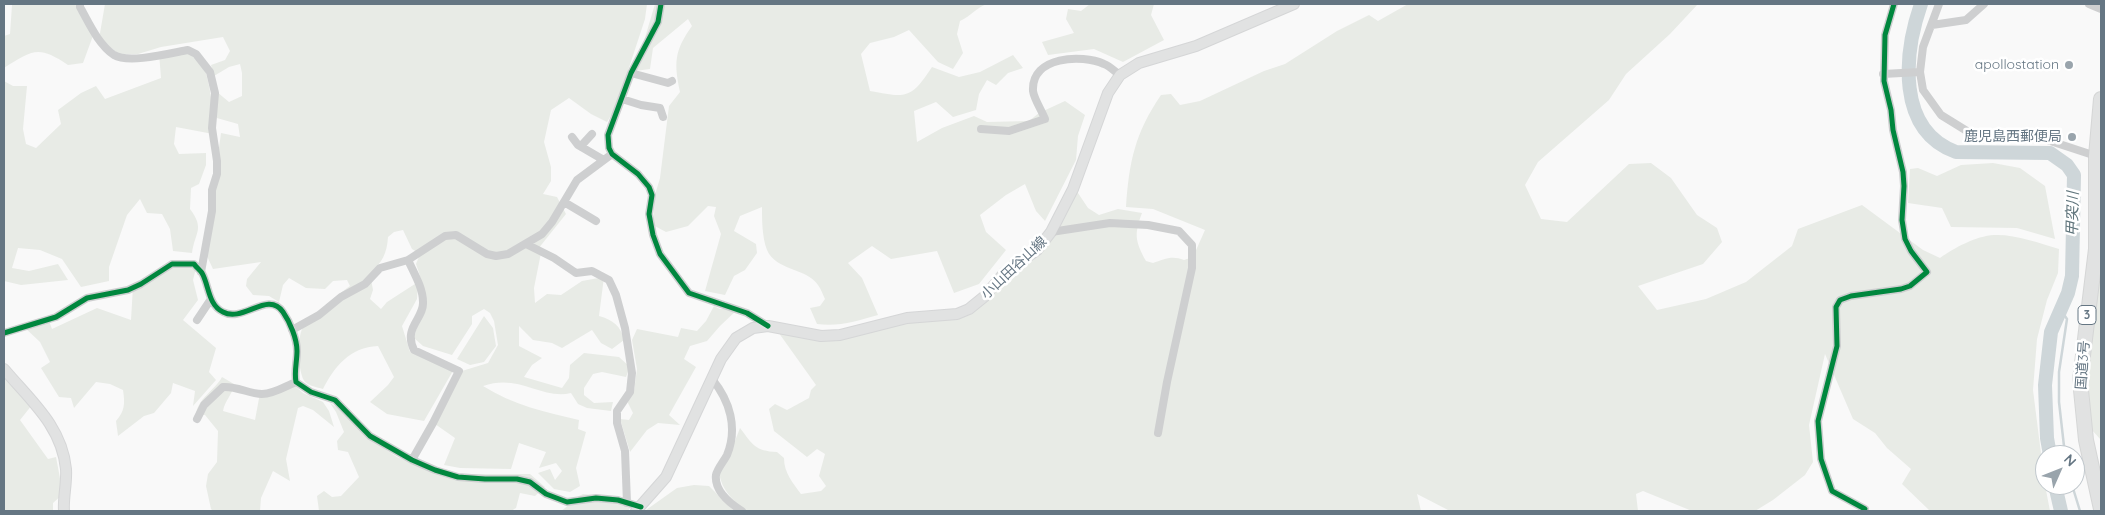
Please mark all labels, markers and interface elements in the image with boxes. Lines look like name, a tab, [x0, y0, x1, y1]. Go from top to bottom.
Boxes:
place label: apollostation	[1975, 57, 2059, 73]
marker: apollostation	[2063, 59, 2075, 71]
place label: 鹿児島西郵便局	[1964, 129, 2062, 145]
marker: 鹿児島西郵便局	[2066, 131, 2078, 143]
water label: 甲突川	[2064, 191, 2082, 237]
street label: 小山田谷山線	[978, 233, 1050, 303]
road number: 3	[2078, 306, 2096, 324]
street label: 国道3号	[2073, 340, 2093, 390]
north arrow	[2035, 445, 2085, 495]
text: N	[2060, 450, 2080, 470]

